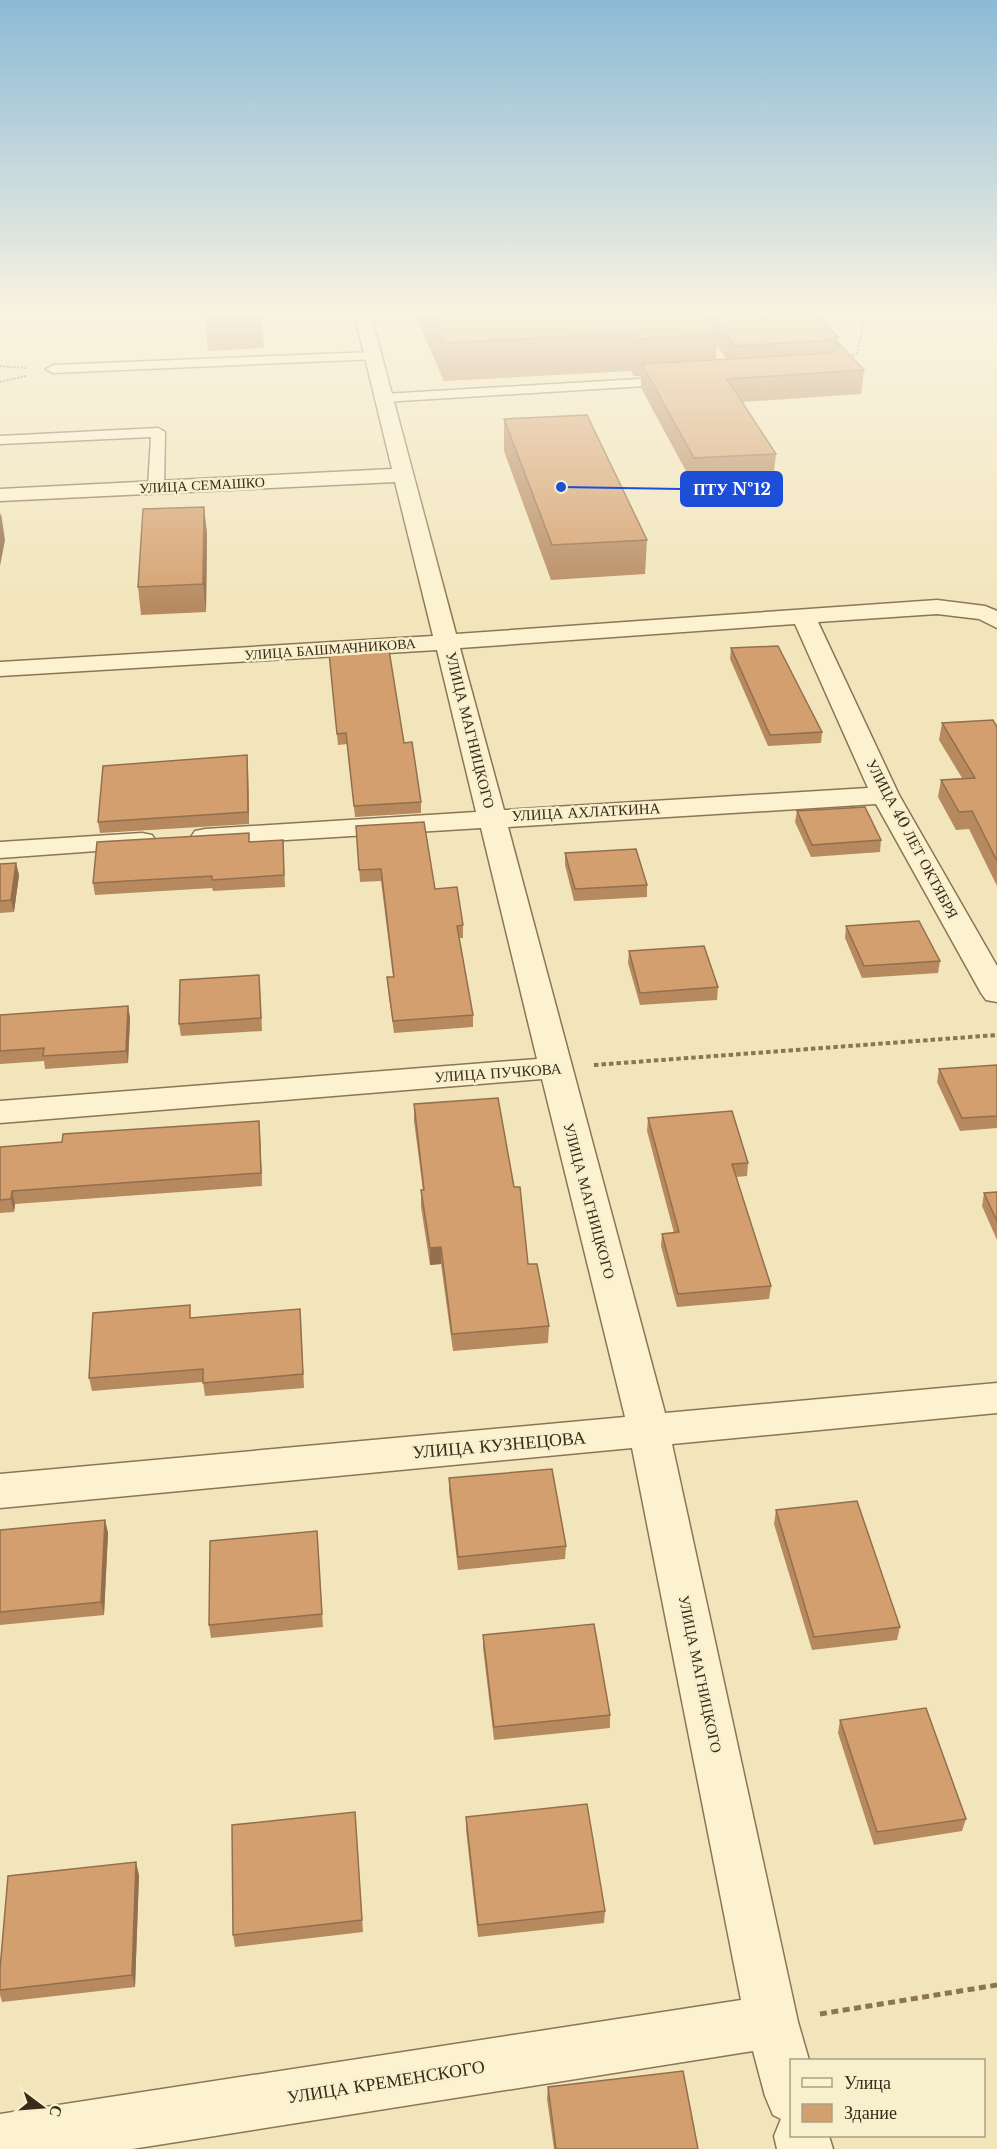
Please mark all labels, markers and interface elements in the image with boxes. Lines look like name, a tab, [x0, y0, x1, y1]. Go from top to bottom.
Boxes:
callout: ПТУ №12	[681, 472, 782, 506]
street label: УЛИЦА СЕМАШКО	[139, 473, 265, 497]
text: ПТУ №12	[693, 479, 771, 499]
street label: УЛИЦА БАШМАЧНИКОВА	[244, 634, 417, 664]
street label: УЛИЦА МАГНИЦКОГО	[442, 650, 499, 810]
street label: УЛИЦА 40 ЛЕТ ОКТЯБРЯ	[862, 756, 963, 922]
street label: УЛИЦА АХЛАТКИНА	[511, 798, 661, 825]
street label: УЛИЦА ПУЧКОВА	[434, 1059, 562, 1086]
street label: УЛИЦА МАГНИЦКОГО	[559, 1121, 620, 1281]
street label: УЛИЦА КУЗНЕЦОВА	[411, 1426, 587, 1464]
street label: УЛИЦА МАГНИЦКОГО	[674, 1593, 727, 1755]
street label: УЛИЦА КРЕМЕНСКОГО	[286, 2056, 486, 2108]
legend	[790, 2059, 985, 2137]
text: Улица	[844, 2072, 891, 2094]
north arrow	[12, 2077, 72, 2137]
text: Здание	[844, 2102, 897, 2124]
text: С	[45, 2103, 68, 2119]

